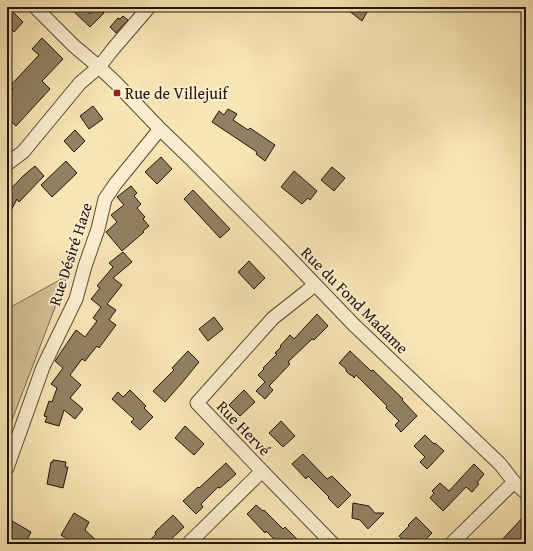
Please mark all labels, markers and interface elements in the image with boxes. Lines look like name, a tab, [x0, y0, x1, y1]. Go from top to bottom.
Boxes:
place label: Rue de Villejuif	[125, 81, 229, 105]
marker: Rue de Villejuif	[112, 88, 122, 98]
street label: Rue Désiré Haze	[42, 199, 98, 309]
street label: Rue du Fond Madame	[296, 241, 414, 359]
street label: Rue Hervé	[211, 395, 277, 461]

